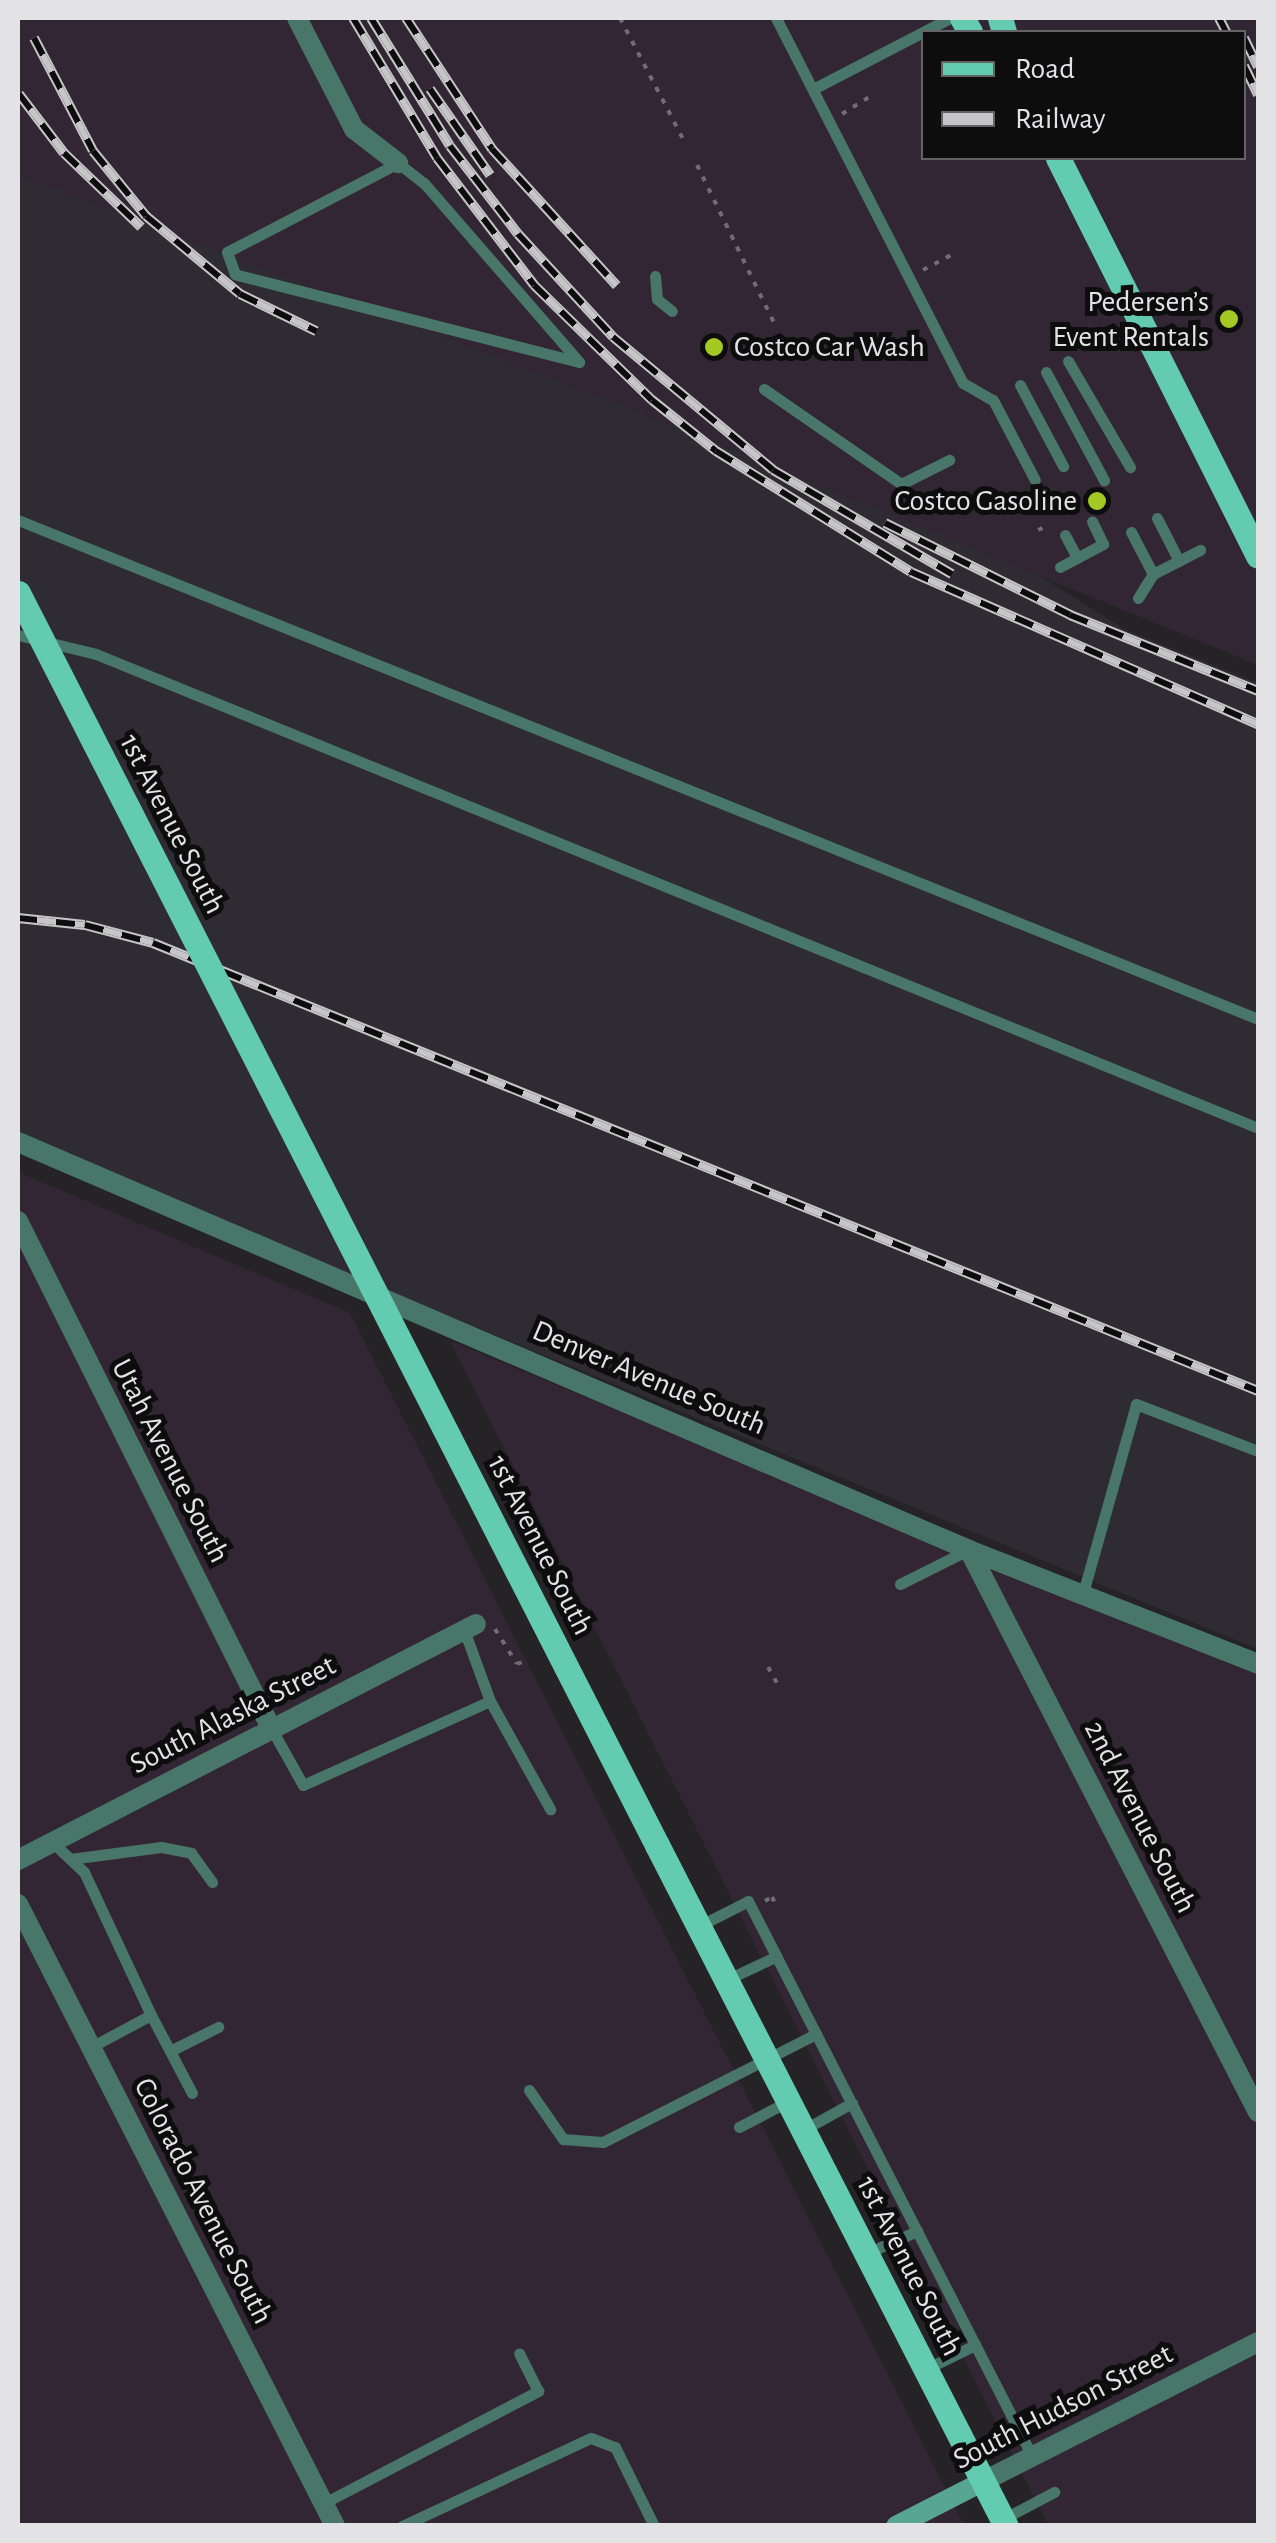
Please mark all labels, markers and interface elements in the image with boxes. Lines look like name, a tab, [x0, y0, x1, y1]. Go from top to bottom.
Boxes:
legend	[921, 30, 1246, 160]
text: Road	[1015, 54, 1075, 84]
text: Railway	[1015, 104, 1106, 134]
place label: Pedersen’s Event Rentals	[1053, 284, 1209, 354]
marker: Pedersen’s Event Rentals	[1218, 308, 1240, 330]
place label: Costco Car Wash	[734, 329, 925, 365]
marker: Costco Car Wash	[703, 336, 725, 358]
place label: Costco Gasoline	[894, 483, 1077, 519]
marker: Costco Gasoline	[1086, 490, 1108, 512]
street label: 1st Avenue South	[111, 728, 233, 920]
street label: Denver Avenue South	[527, 1313, 771, 1443]
street label: Utah Avenue South	[103, 1353, 237, 1569]
street label: 1st Avenue South	[479, 1449, 601, 1641]
street label: South Alaska Street	[124, 1648, 342, 1782]
street label: 2nd Avenue South	[1076, 1715, 1204, 1919]
street label: Colorado Avenue South	[125, 2072, 281, 2330]
street label: 1st Avenue South	[848, 2170, 970, 2362]
street label: South Hudson Street	[947, 2336, 1179, 2478]

